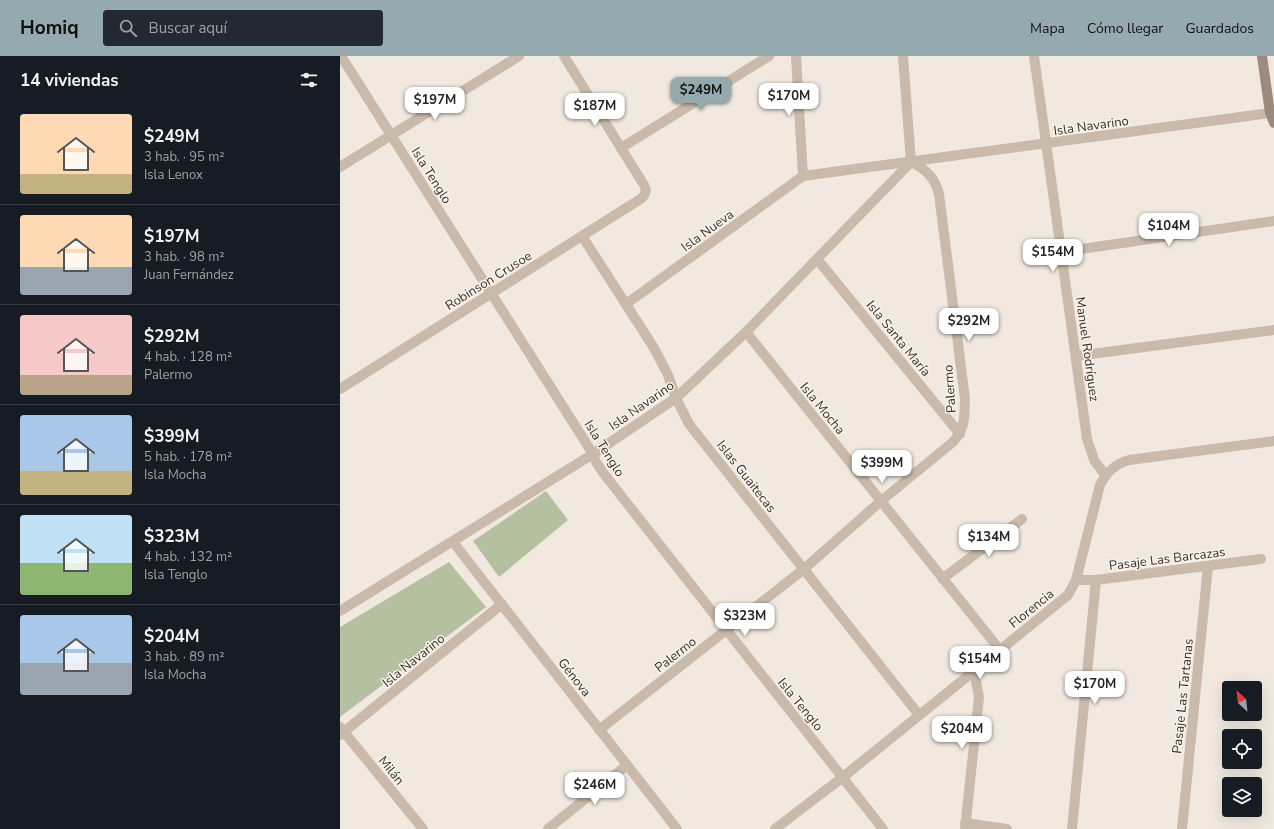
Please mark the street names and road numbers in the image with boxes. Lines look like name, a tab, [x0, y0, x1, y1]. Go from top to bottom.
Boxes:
street label: Isla Navarino	[1052, 112, 1130, 140]
street label: Isla Tenglo	[407, 144, 456, 207]
street label: Isla Nueva	[678, 206, 738, 256]
street label: Robinson Crusoe	[442, 247, 535, 315]
street label: Manuel Rodríguez	[1071, 296, 1103, 403]
street label: Isla Santa María	[862, 297, 935, 381]
street label: Palermo	[939, 364, 961, 414]
street label: Isla Navarino	[605, 377, 678, 435]
street label: Isla Mocha	[796, 379, 849, 439]
street label: Isla Tenglo	[580, 417, 629, 480]
street label: Islas Guaitecas	[712, 437, 780, 516]
street label: Pasaje Las Barcazas	[1108, 543, 1226, 575]
street label: Florencia	[1005, 585, 1058, 632]
street label: Isla Navarino	[378, 630, 449, 692]
street label: Palermo	[651, 633, 700, 677]
street label: Pasaje Las Tartanas	[1168, 638, 1198, 754]
street label: Génova	[553, 655, 595, 701]
street label: Isla Tenglo	[773, 674, 827, 735]
street label: Milán	[374, 752, 408, 789]

